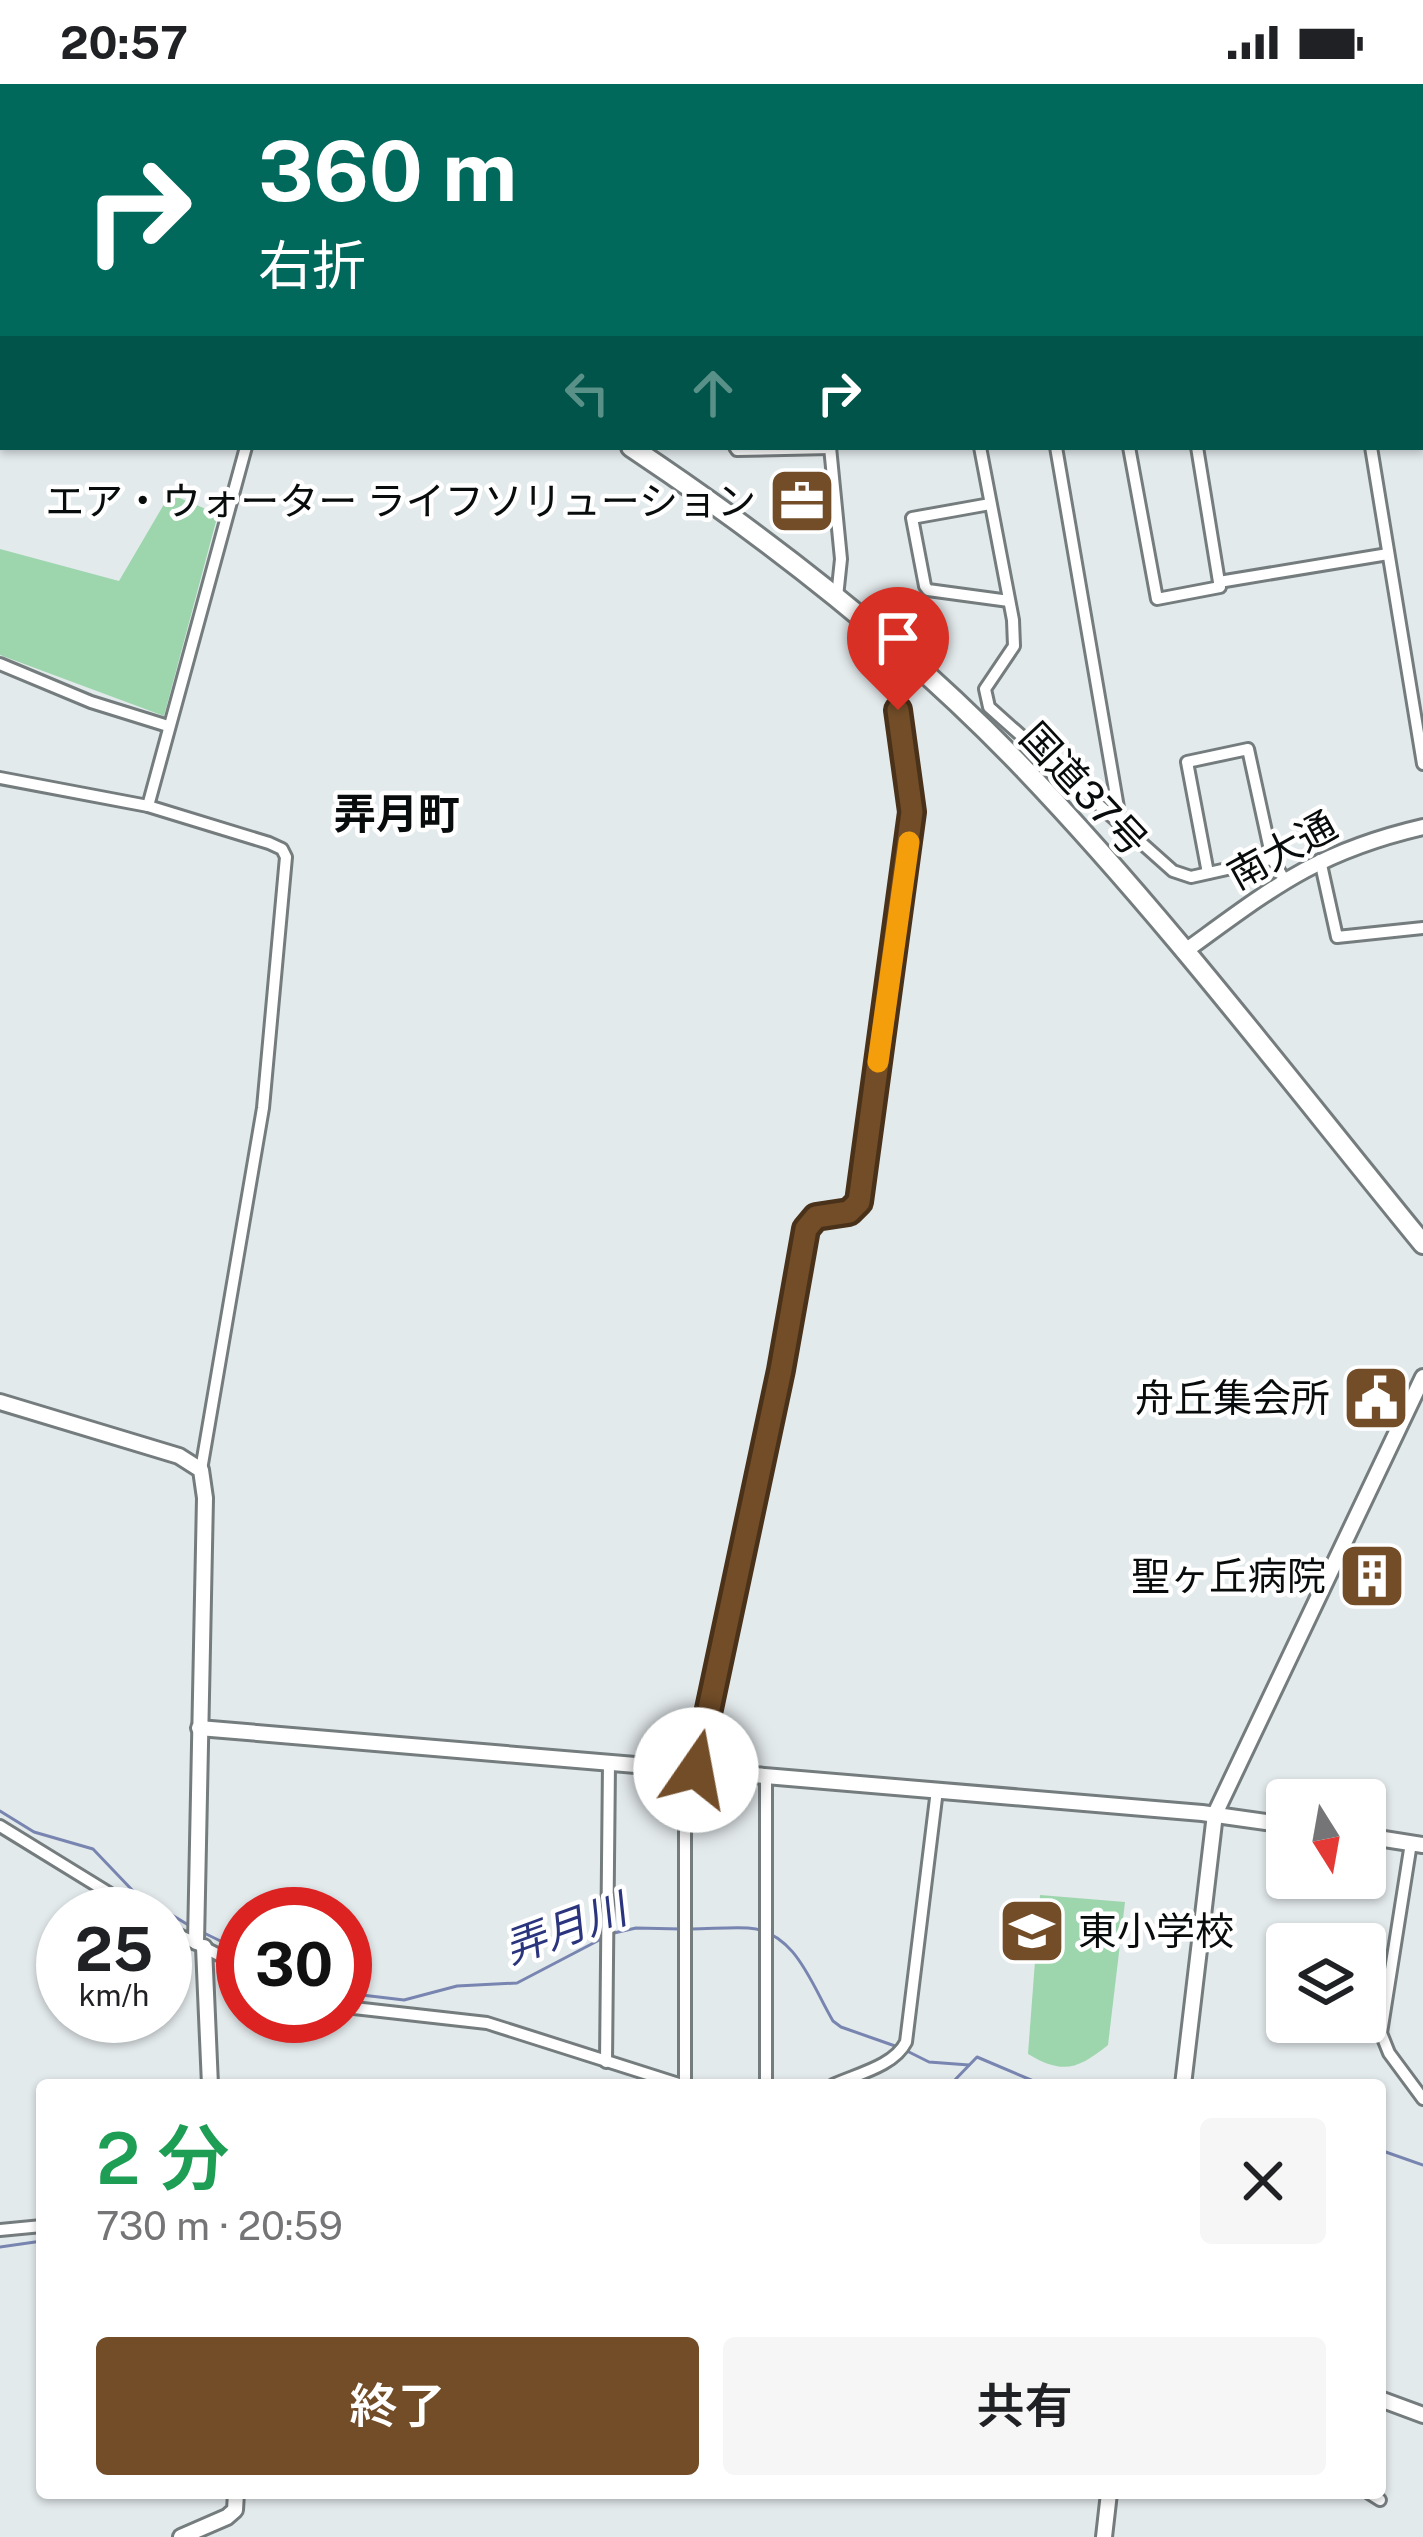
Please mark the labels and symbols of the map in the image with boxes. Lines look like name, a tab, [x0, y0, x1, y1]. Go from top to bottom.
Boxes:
office icon: エア・ウォーター ライフソリューション	[767, 466, 837, 536]
place label: エア・ウォーター ライフソリューション	[45, 478, 756, 524]
pin	[847, 587, 949, 710]
street label: 国道37号	[1011, 713, 1157, 865]
district label: 弄月町	[334, 789, 460, 838]
street label: 南大通	[1220, 802, 1344, 898]
public building icon: 舟丘集会所	[1341, 1363, 1411, 1433]
place label: 舟丘集会所	[1135, 1375, 1330, 1421]
building icon: 聖ヶ丘病院	[1337, 1541, 1407, 1611]
place label: 聖ヶ丘病院	[1131, 1553, 1326, 1599]
position arrow	[633, 1707, 759, 1833]
north arrow	[1266, 1779, 1386, 1899]
water label: 弄月川	[497, 1882, 636, 1973]
speed limit sign: 30	[216, 1887, 372, 2043]
school or university icon: 東小学校	[997, 1896, 1067, 1966]
place label: 東小学校	[1078, 1908, 1234, 1954]

